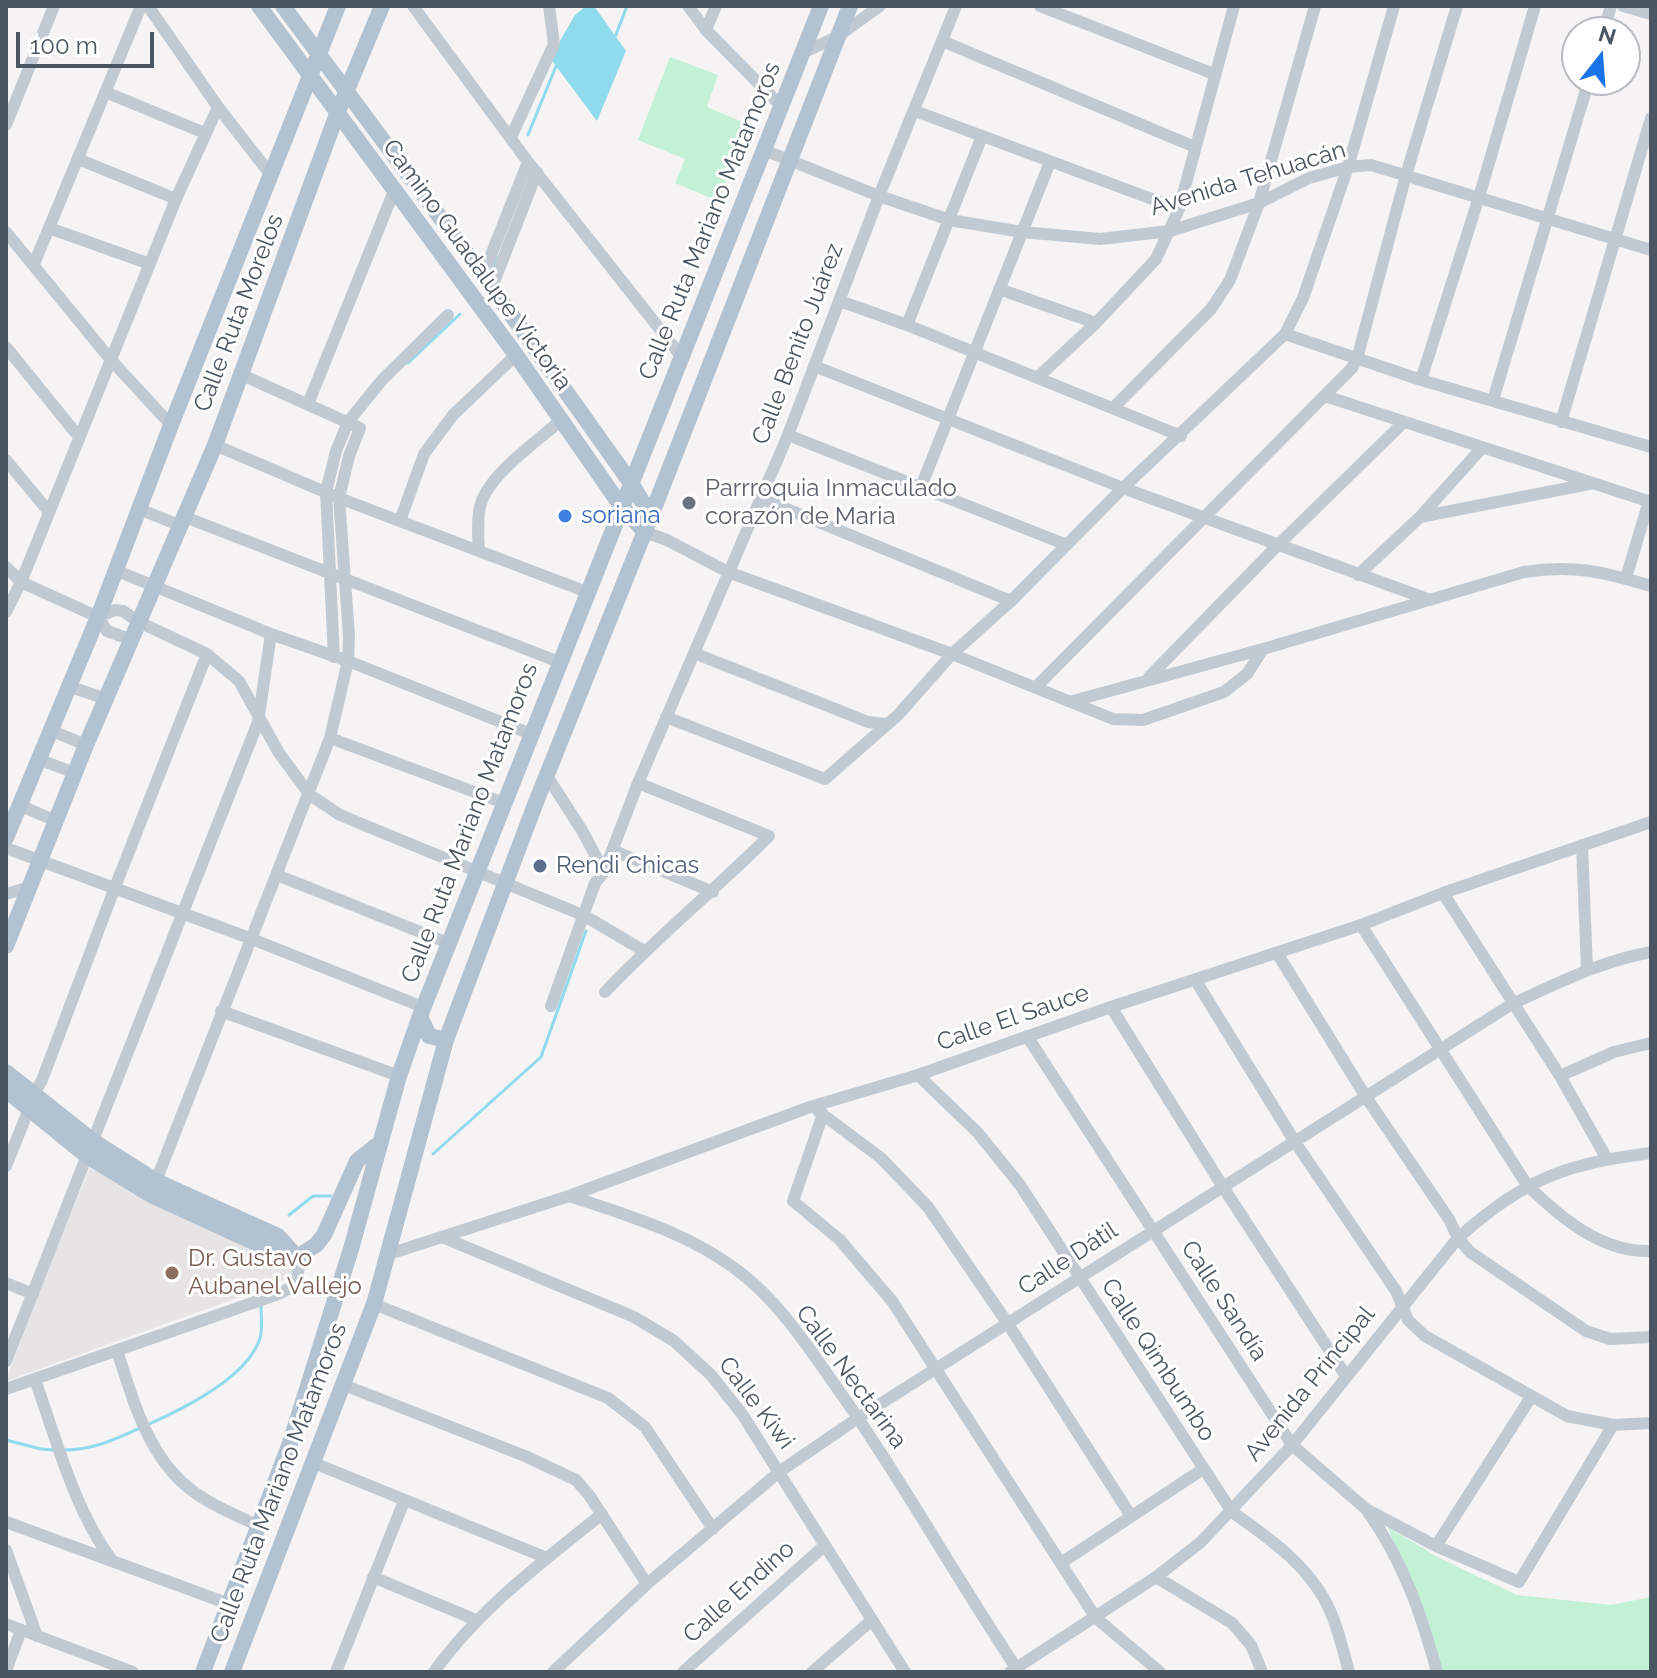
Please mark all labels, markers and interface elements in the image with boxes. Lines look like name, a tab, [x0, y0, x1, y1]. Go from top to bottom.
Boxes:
scale bar	[20, 16, 158, 66]
north arrow	[1561, 16, 1641, 96]
text: N	[1596, 20, 1619, 50]
text: 100 m	[30, 31, 98, 60]
street label: Calle Ruta Mariano Matamoros	[633, 58, 787, 384]
street label: Camino Guadalupe Victoria	[376, 134, 578, 396]
street label: Avenida Tehuacán	[1147, 136, 1349, 222]
street label: Calle Ruta Morelos	[188, 210, 290, 416]
street label: Calle Benito Juárez	[746, 239, 850, 449]
place label: Parrroquia Inmaculado corazón de Maria	[705, 475, 957, 531]
marker: Parrroquia Inmaculado corazón de Maria	[680, 494, 698, 512]
place label: soriana	[581, 502, 661, 530]
marker: soriana	[556, 507, 574, 525]
street label: Calle Ruta Mariano Matamoros	[396, 659, 544, 987]
place label: Rendi Chicas	[556, 852, 699, 880]
marker: Rendi Chicas	[531, 857, 549, 875]
street label: Calle El Sauce	[933, 978, 1093, 1058]
street label: Calle Dátil	[1013, 1216, 1123, 1302]
street label: Calle Sandía	[1174, 1235, 1274, 1367]
place label: Dr. Gustavo Aubanel Vallejo	[188, 1245, 362, 1301]
marker: Dr. Gustavo Aubanel Vallejo	[163, 1264, 181, 1282]
street label: Calle Qimbumbo	[1095, 1273, 1221, 1447]
street label: Calle Nectarina	[789, 1300, 913, 1454]
street label: Avenida Principal	[1239, 1301, 1381, 1467]
street label: Calle Ruta Mariano Matamoros	[205, 1319, 353, 1647]
street label: Calle Kiwi	[712, 1351, 800, 1455]
street label: Calle Endino	[677, 1535, 801, 1649]

